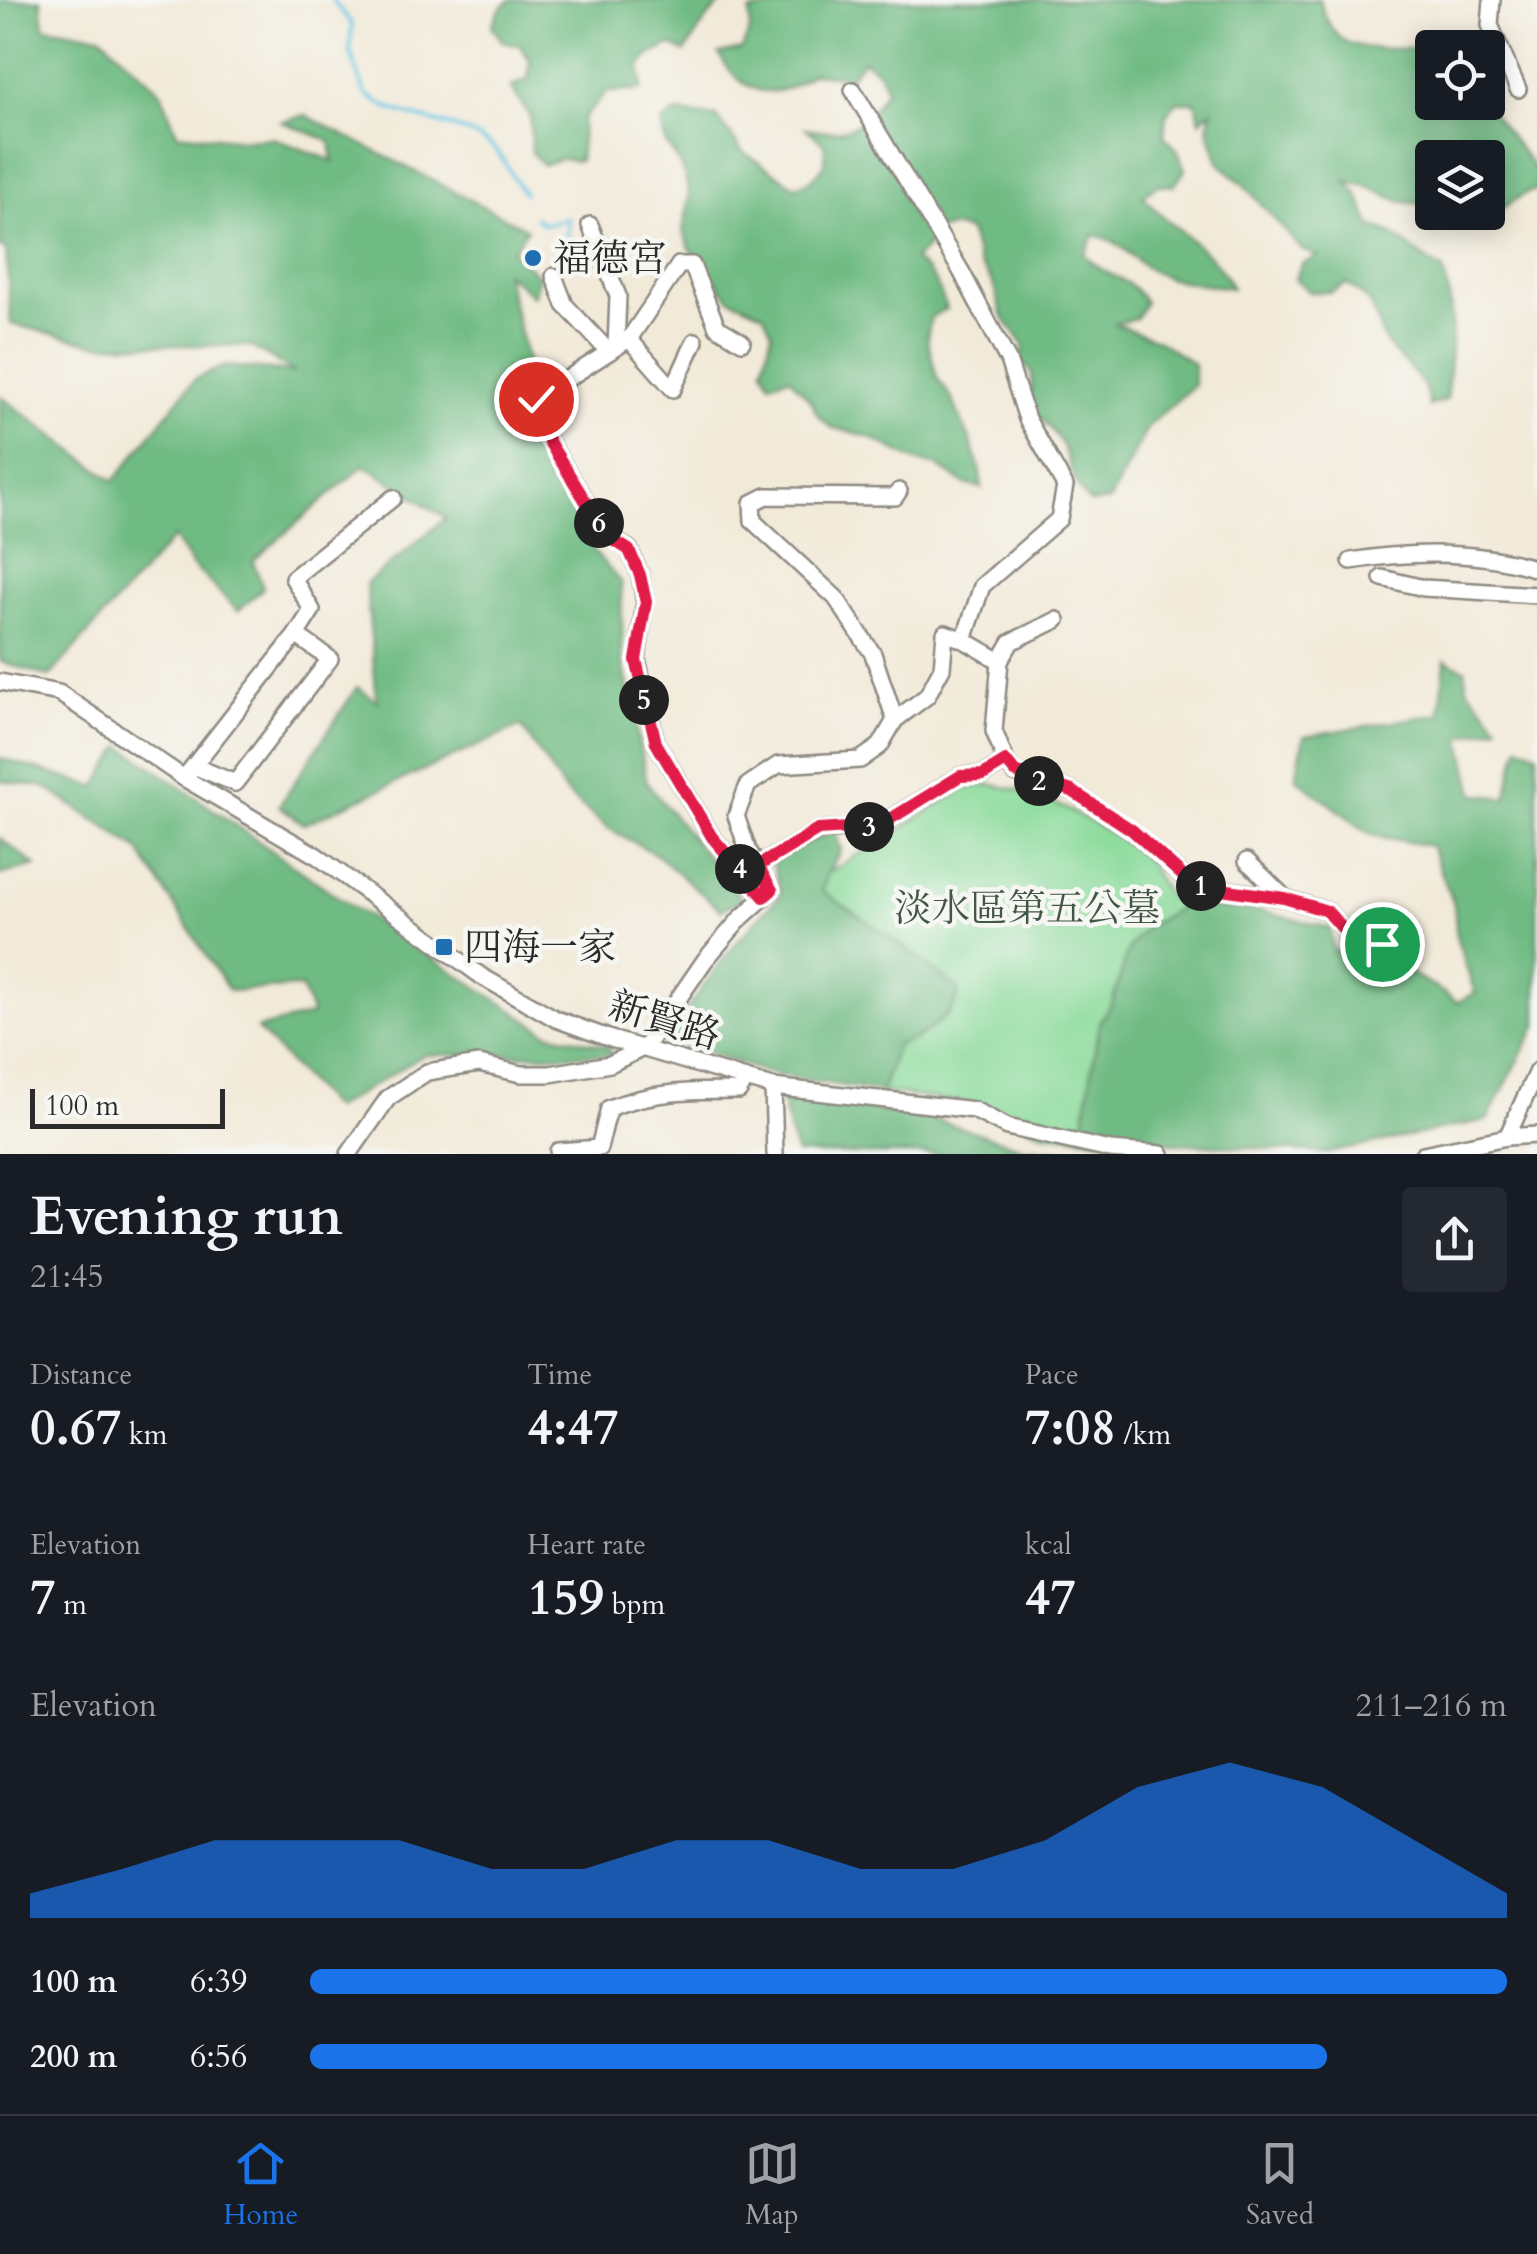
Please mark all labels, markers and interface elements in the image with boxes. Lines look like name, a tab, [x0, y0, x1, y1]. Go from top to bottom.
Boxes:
map controls	[1415, 30, 1505, 230]
button: locate	[1415, 30, 1505, 120]
button: layers	[1415, 140, 1505, 230]
place label: 福德宮	[553, 233, 667, 285]
marker: 福德宮	[522, 247, 544, 269]
pin	[494, 357, 579, 442]
icon: check	[509, 372, 564, 427]
pin: 6	[574, 498, 624, 548]
text: 6	[592, 504, 606, 542]
pin: 5	[619, 675, 669, 725]
text: 5	[637, 681, 651, 719]
pin: 2	[1014, 756, 1064, 806]
text: 2	[1032, 762, 1046, 800]
pin: 3	[844, 802, 894, 852]
text: 3	[862, 808, 876, 846]
pin: 4	[715, 844, 765, 894]
text: 4	[733, 850, 747, 888]
pin: 1	[1176, 861, 1226, 911]
text: 1	[1194, 867, 1208, 905]
park label: 淡水區第五公墓	[894, 883, 1160, 935]
pin	[1340, 902, 1425, 987]
icon: arrive	[1355, 917, 1410, 972]
place label: 四海一家	[464, 922, 616, 974]
marker: 四海一家	[433, 936, 455, 958]
street label: 新賢路	[603, 979, 727, 1062]
scale bar	[30, 1084, 225, 1128]
text: 100 m	[45, 1087, 119, 1125]
text: Evening run	[30, 1180, 343, 1254]
button: share	[1402, 1187, 1507, 1292]
text: 21:45	[30, 1255, 104, 1299]
text: Distance	[30, 1356, 132, 1394]
text: Time	[527, 1356, 592, 1394]
text: Pace	[1025, 1356, 1079, 1394]
text: 0.67	[30, 1394, 121, 1462]
text: 4:47	[527, 1394, 619, 1462]
text: 7:08	[1025, 1394, 1116, 1462]
text: km	[121, 1416, 168, 1454]
text: /km	[1116, 1416, 1171, 1454]
text: Elevation	[30, 1526, 141, 1564]
text: Heart rate	[527, 1526, 646, 1564]
text: kcal	[1025, 1526, 1072, 1564]
text: 7	[30, 1564, 56, 1632]
text: 159	[527, 1564, 604, 1632]
text: 47	[1025, 1564, 1076, 1632]
text: m	[56, 1586, 87, 1624]
text: bpm	[604, 1586, 665, 1624]
text: Elevation	[30, 1684, 157, 1728]
text: 211–216 m	[1355, 1684, 1507, 1728]
text: 100 m	[30, 1960, 117, 2004]
text: 6:39	[190, 1960, 247, 2004]
text: 200 m	[30, 2035, 117, 2079]
text: 6:56	[190, 2035, 247, 2079]
tab: Home	[223, 2136, 298, 2234]
tab: Map	[745, 2136, 800, 2234]
tab: Saved	[1246, 2136, 1314, 2234]

